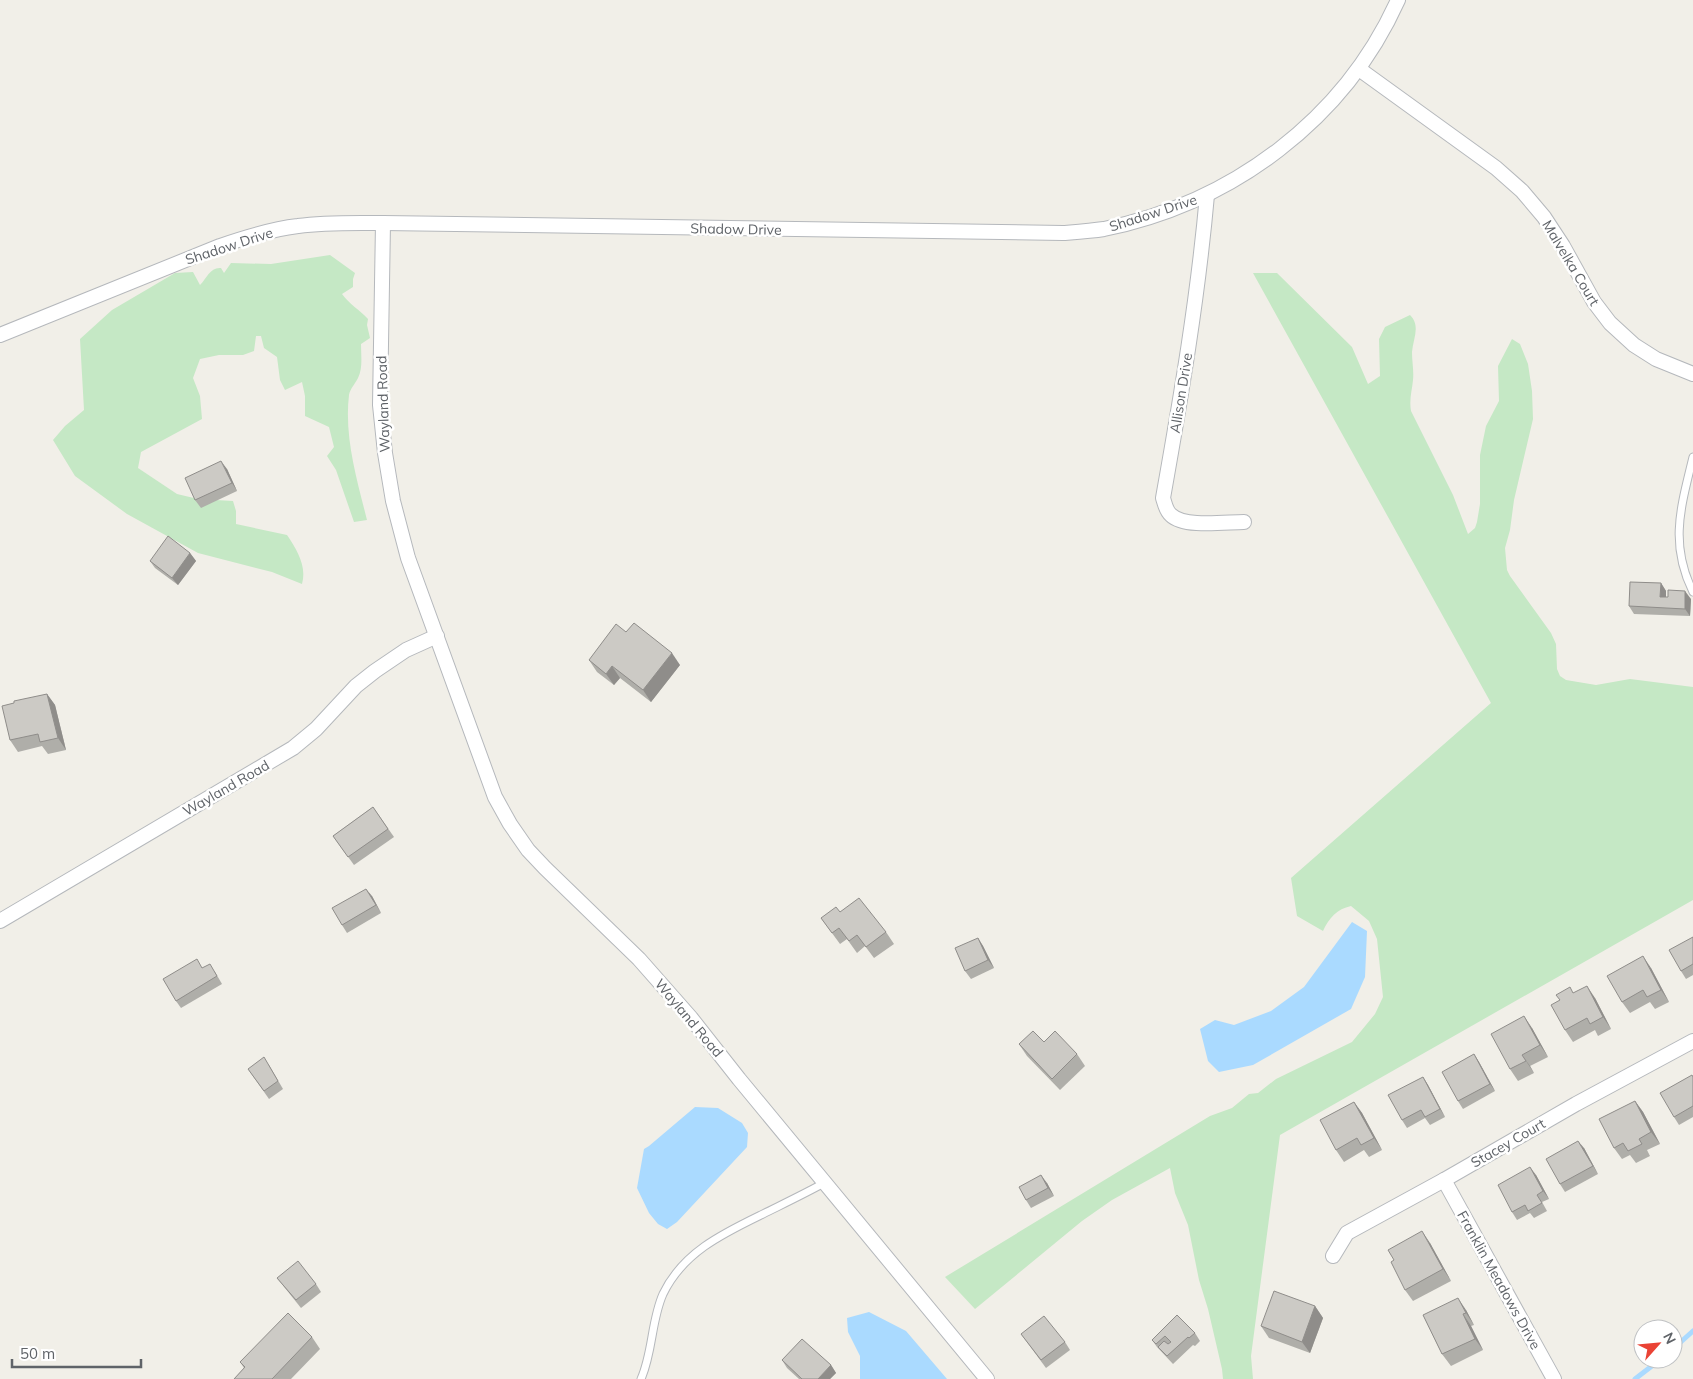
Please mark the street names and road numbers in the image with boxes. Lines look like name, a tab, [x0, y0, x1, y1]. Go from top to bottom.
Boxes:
street label: Shadow Drive	[1107, 190, 1199, 236]
street label: Malvelka Court	[1538, 217, 1604, 309]
street label: Shadow Drive	[690, 219, 782, 239]
street label: Shadow Drive	[183, 223, 275, 269]
street label: Allison Drive	[1166, 352, 1196, 434]
street label: Wayland Road	[372, 355, 394, 453]
street label: Wayland Road	[180, 756, 272, 820]
street label: Wayland Road	[651, 975, 727, 1061]
street label: Stacey Court	[1468, 1114, 1548, 1172]
street label: Franklin Meadows Drive	[1453, 1207, 1545, 1353]

